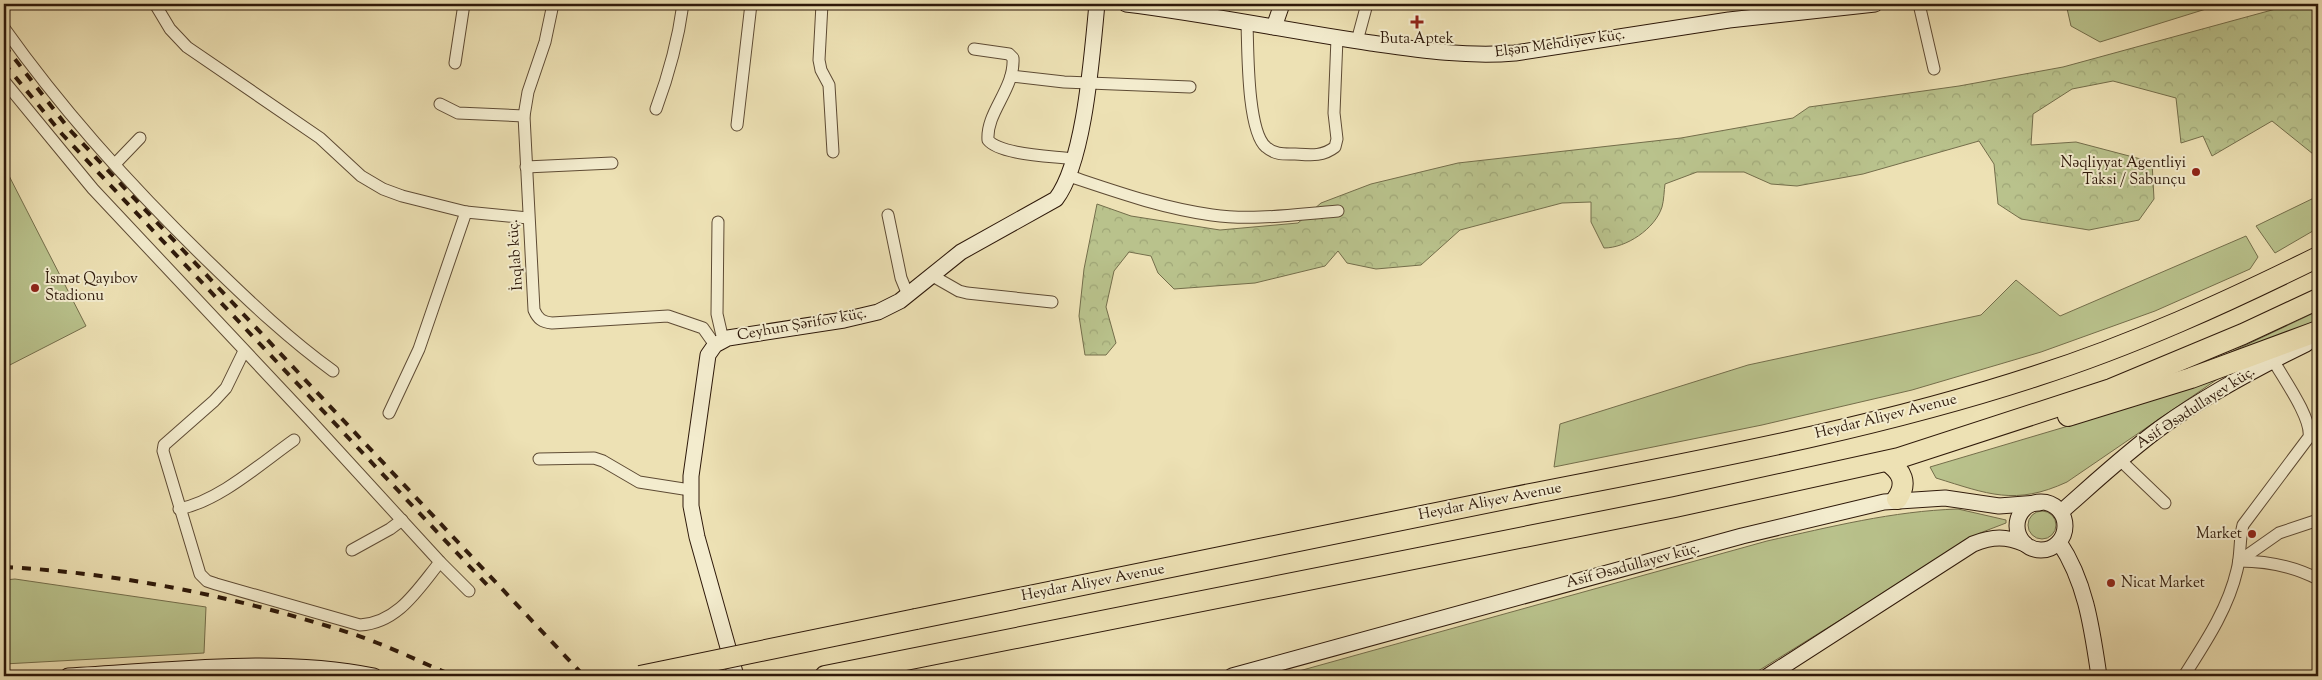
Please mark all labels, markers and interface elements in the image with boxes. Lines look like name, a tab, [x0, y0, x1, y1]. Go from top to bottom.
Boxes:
marker: Buta Aptek	[1411, 16, 1423, 28]
street label: Elşən Mehdiyev küç.	[1494, 24, 1626, 64]
place label: Buta Aptek	[1380, 29, 1454, 50]
place label: Nəqliyyat Agentliyi Taksi / Sabunçu	[2061, 153, 2186, 191]
marker: Nəqliyyat Agentliyi Taksi / Sabunçu	[2190, 166, 2202, 178]
street label: İnqlab küç.	[502, 219, 529, 291]
place label: İsmət Qayıbov Stadionu	[45, 268, 138, 307]
marker: İsmət Qayıbov Stadionu	[29, 282, 41, 294]
street label: Ceyhun Şərifov küç.	[736, 303, 868, 347]
street label: Asif Əsədullayev küç.	[2132, 362, 2260, 454]
street label: Heydar Aliyev Avenue	[1813, 389, 1959, 445]
street label: Heydar Aliyev Avenue	[1417, 478, 1563, 526]
place label: Market	[2196, 524, 2242, 545]
marker: Market	[2246, 528, 2258, 540]
street label: Asif Əsədullayev küç.	[1564, 538, 1702, 594]
street label: Heydar Aliyev Avenue	[1020, 559, 1166, 607]
place label: Nicat Market	[2121, 573, 2205, 594]
marker: Nicat Market	[2105, 577, 2117, 589]

